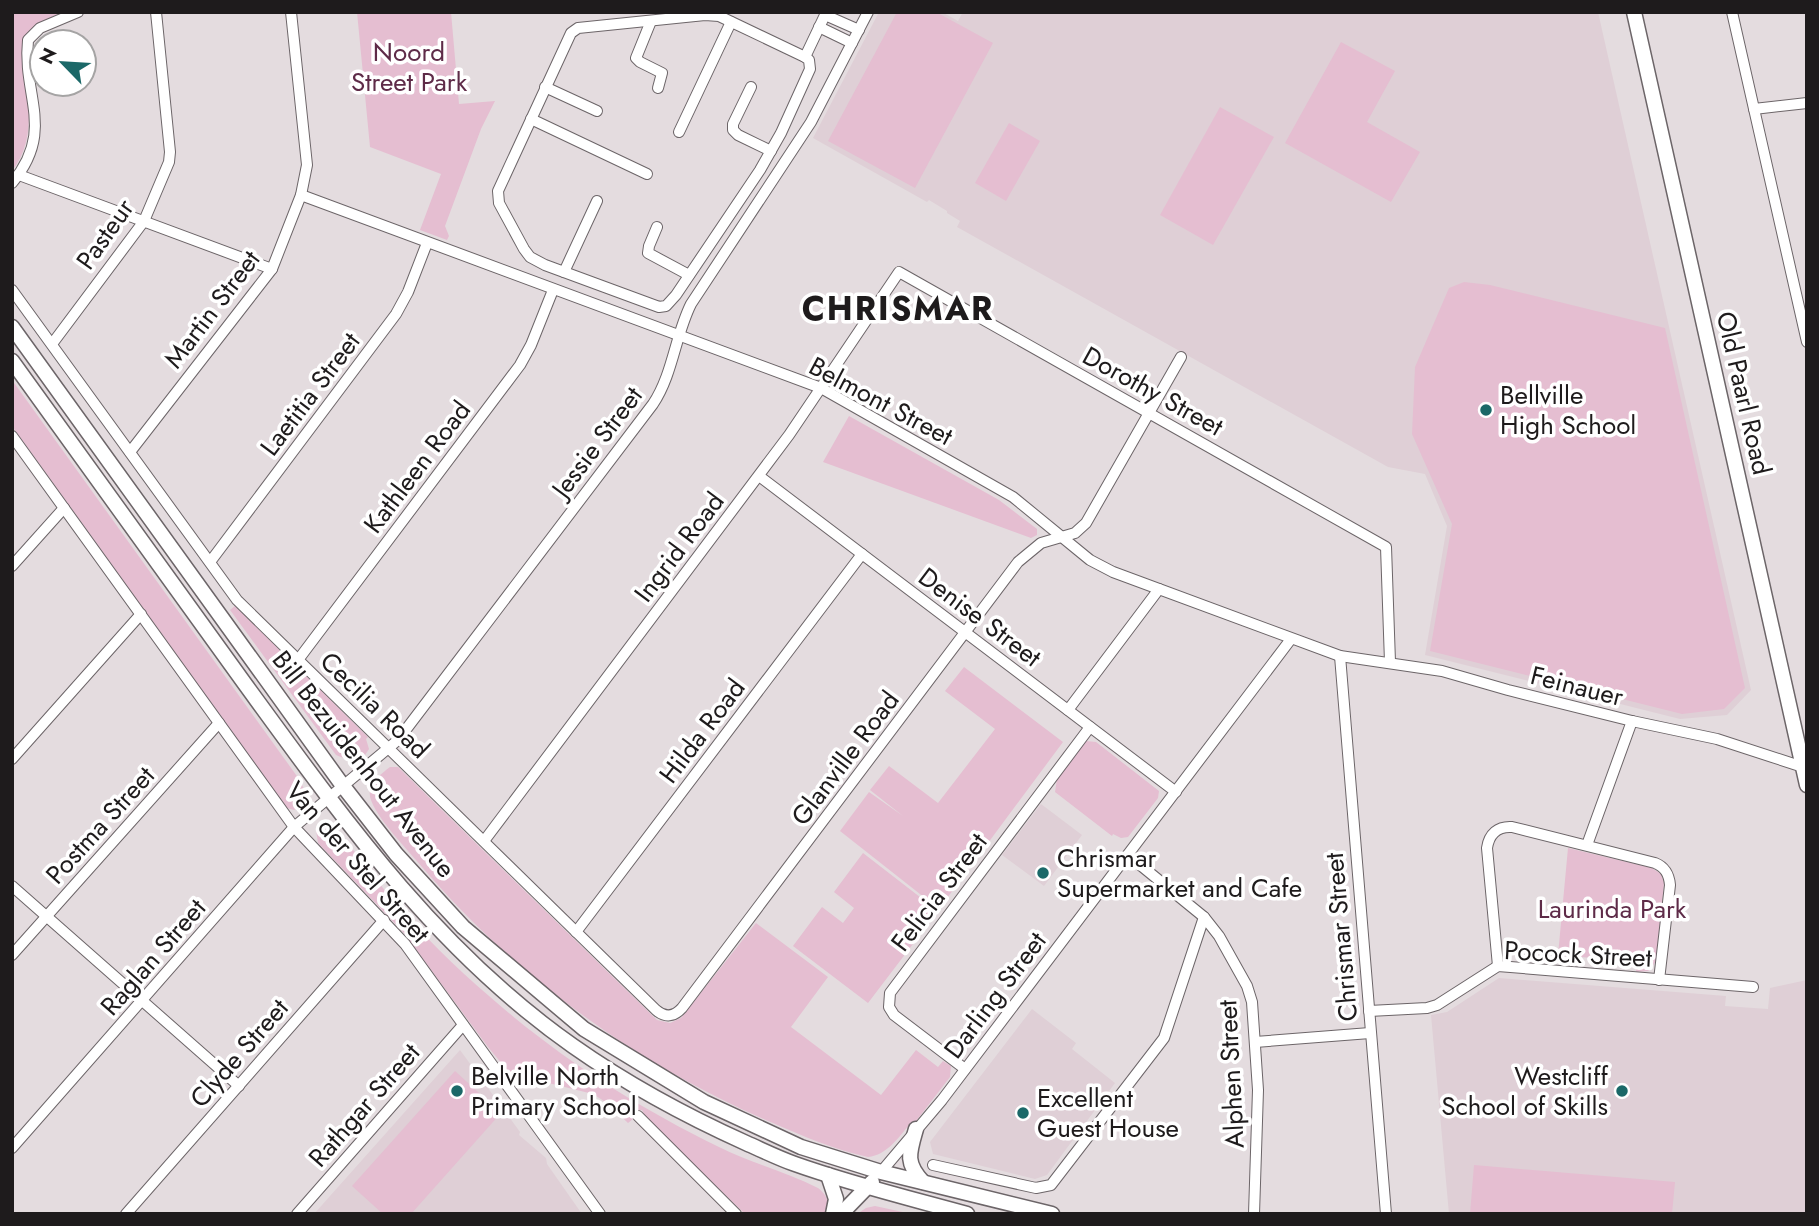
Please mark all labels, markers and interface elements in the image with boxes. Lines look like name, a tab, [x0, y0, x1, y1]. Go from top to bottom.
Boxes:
north arrow	[28, 28, 98, 98]
park label: Noord Street Park	[351, 33, 468, 101]
text: N	[33, 43, 63, 69]
street label: Pasteur	[67, 191, 143, 277]
street label: Martin Street	[155, 241, 269, 376]
district label: CHRISMAR	[802, 285, 994, 332]
street label: Old Paarl Road	[1707, 308, 1781, 478]
street label: Laetitia Street	[251, 324, 370, 464]
street label: Dorothy Street	[1076, 337, 1231, 446]
street label: Belmont Street	[802, 347, 960, 455]
place label: Bellville High School	[1500, 376, 1636, 444]
street label: Jessie Street	[541, 378, 652, 508]
street label: Kathleen Road	[354, 393, 480, 541]
marker: Bellville High School	[1478, 402, 1494, 418]
street label: Ingrid Road	[625, 484, 733, 610]
street label: Denise Street	[911, 558, 1050, 676]
street label: Bill Bezuidenhout Avenue	[263, 642, 465, 886]
street label: Cecilia Road	[312, 643, 438, 767]
street label: Feinauer	[1527, 656, 1628, 716]
street label: Hilda Road	[650, 671, 754, 791]
street label: Glanville Road	[782, 683, 908, 833]
street label: Postma Street	[37, 757, 164, 892]
street label: Van der Stel Street	[277, 773, 439, 952]
street label: Felicia Street	[882, 824, 997, 959]
place label: Chrismar Supermarket and Cafe	[1057, 839, 1302, 907]
street label: Chrismar Street	[1315, 850, 1367, 1023]
marker: Chrismar Supermarket and Cafe	[1035, 865, 1051, 881]
street label: Raglan Street	[91, 890, 215, 1024]
park label: Laurinda Park	[1538, 890, 1687, 928]
street label: Darling Street	[935, 923, 1056, 1066]
street label: Pocock Street	[1503, 931, 1654, 977]
street label: Clyde Street	[181, 990, 298, 1116]
street label: Alphen Street	[1208, 998, 1254, 1149]
street label: Rathgar Street	[299, 1034, 429, 1175]
place label: Belville North Primary School	[471, 1057, 637, 1125]
place label: Westcliff School of Skills	[1441, 1057, 1609, 1125]
place label: Excellent Guest House	[1037, 1079, 1179, 1147]
marker: Belville North Primary School	[449, 1083, 465, 1099]
marker: Westcliff School of Skills	[1614, 1083, 1630, 1099]
marker: Excellent Guest House	[1015, 1105, 1031, 1121]

